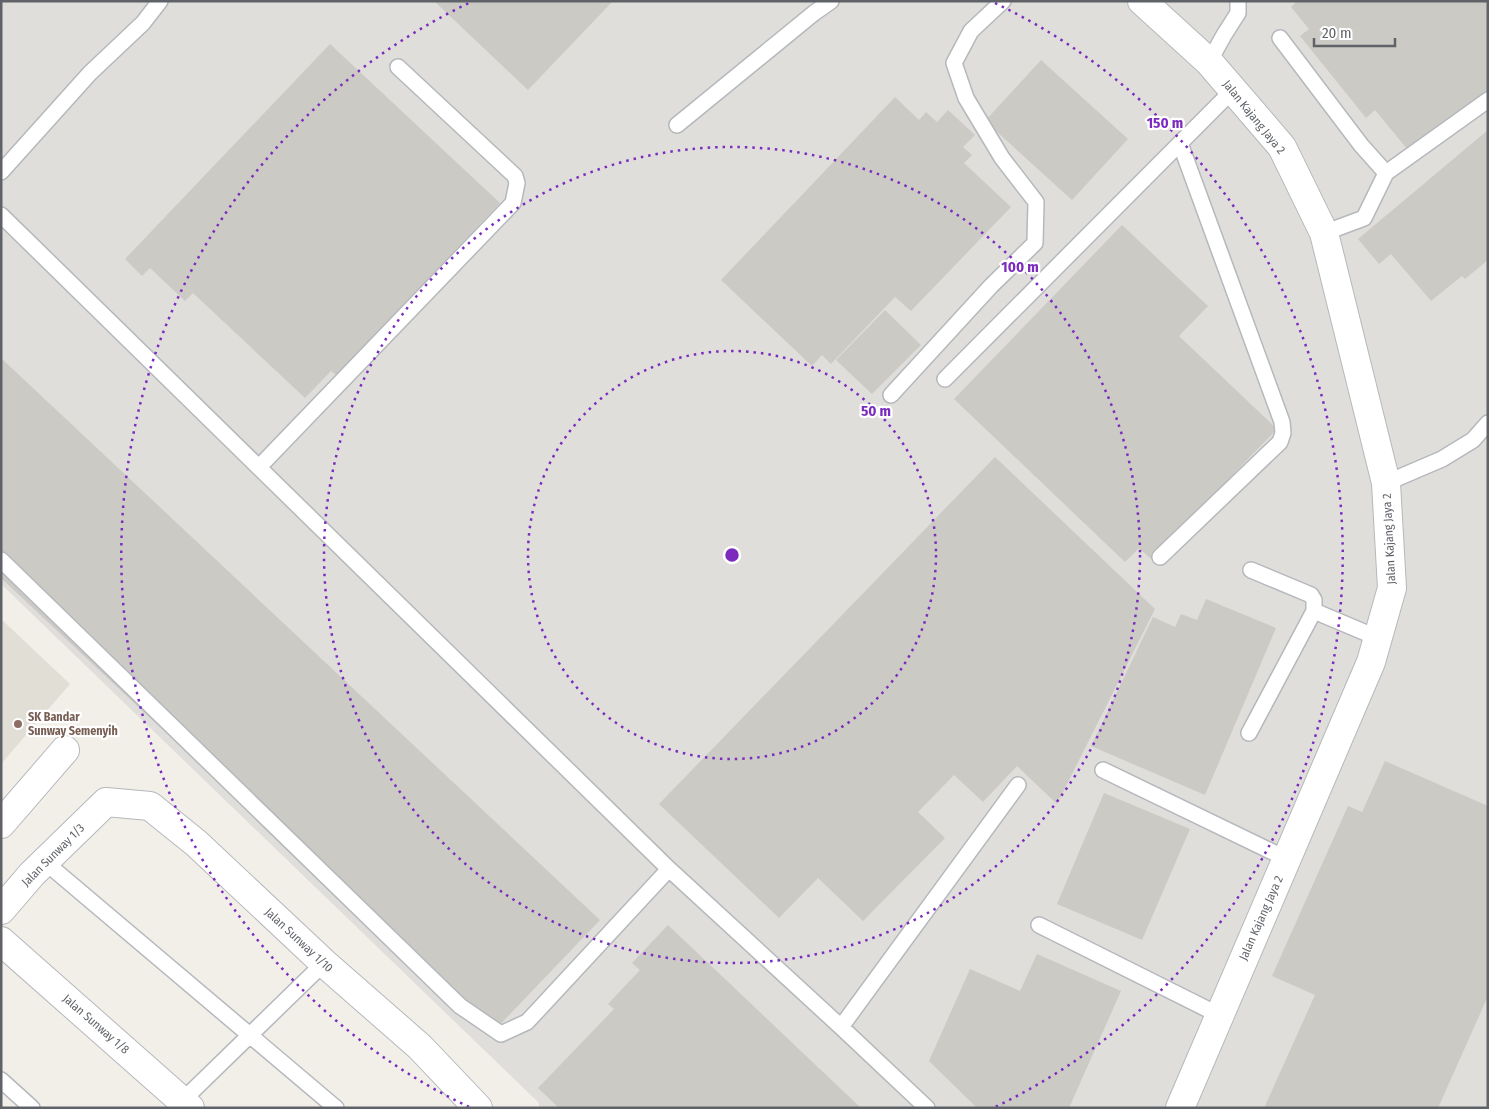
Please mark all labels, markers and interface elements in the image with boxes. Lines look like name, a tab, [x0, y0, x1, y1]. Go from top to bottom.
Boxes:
scale bar	[1314, 15, 1395, 47]
text: 20 m	[1322, 24, 1352, 42]
street label: Jalan Kajang Jaya 2	[1220, 77, 1288, 157]
text: 150 m	[1147, 114, 1183, 132]
text: 100 m	[1001, 258, 1039, 276]
text: 50 m	[861, 402, 891, 420]
street label: Jalan Kajang Jaya 2	[1380, 493, 1398, 585]
centre of rings	[723, 546, 741, 564]
place label: SK Bandar Sunway Semenyih	[28, 710, 118, 738]
marker: SK Bandar Sunway Semenyih	[12, 718, 24, 730]
street label: Jalan Sunway 1/3	[19, 821, 87, 889]
street label: Jalan Kajang Jaya 2	[1236, 874, 1286, 962]
street label: Jalan Sunway 1/10	[262, 905, 336, 975]
street label: Jalan Sunway 1/8	[60, 991, 132, 1057]

